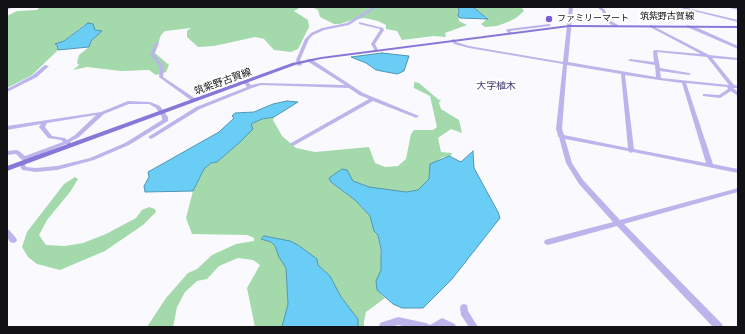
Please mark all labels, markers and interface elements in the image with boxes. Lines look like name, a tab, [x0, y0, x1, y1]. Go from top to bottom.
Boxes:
street label: 筑紫野古賀線	[640, 12, 694, 22]
marker: ファミリーマート	[544, 14, 554, 24]
place label: ファミリーマート	[557, 14, 629, 24]
street label: 筑紫野古賀線	[193, 66, 253, 98]
district label: 大字植木	[476, 80, 516, 92]

